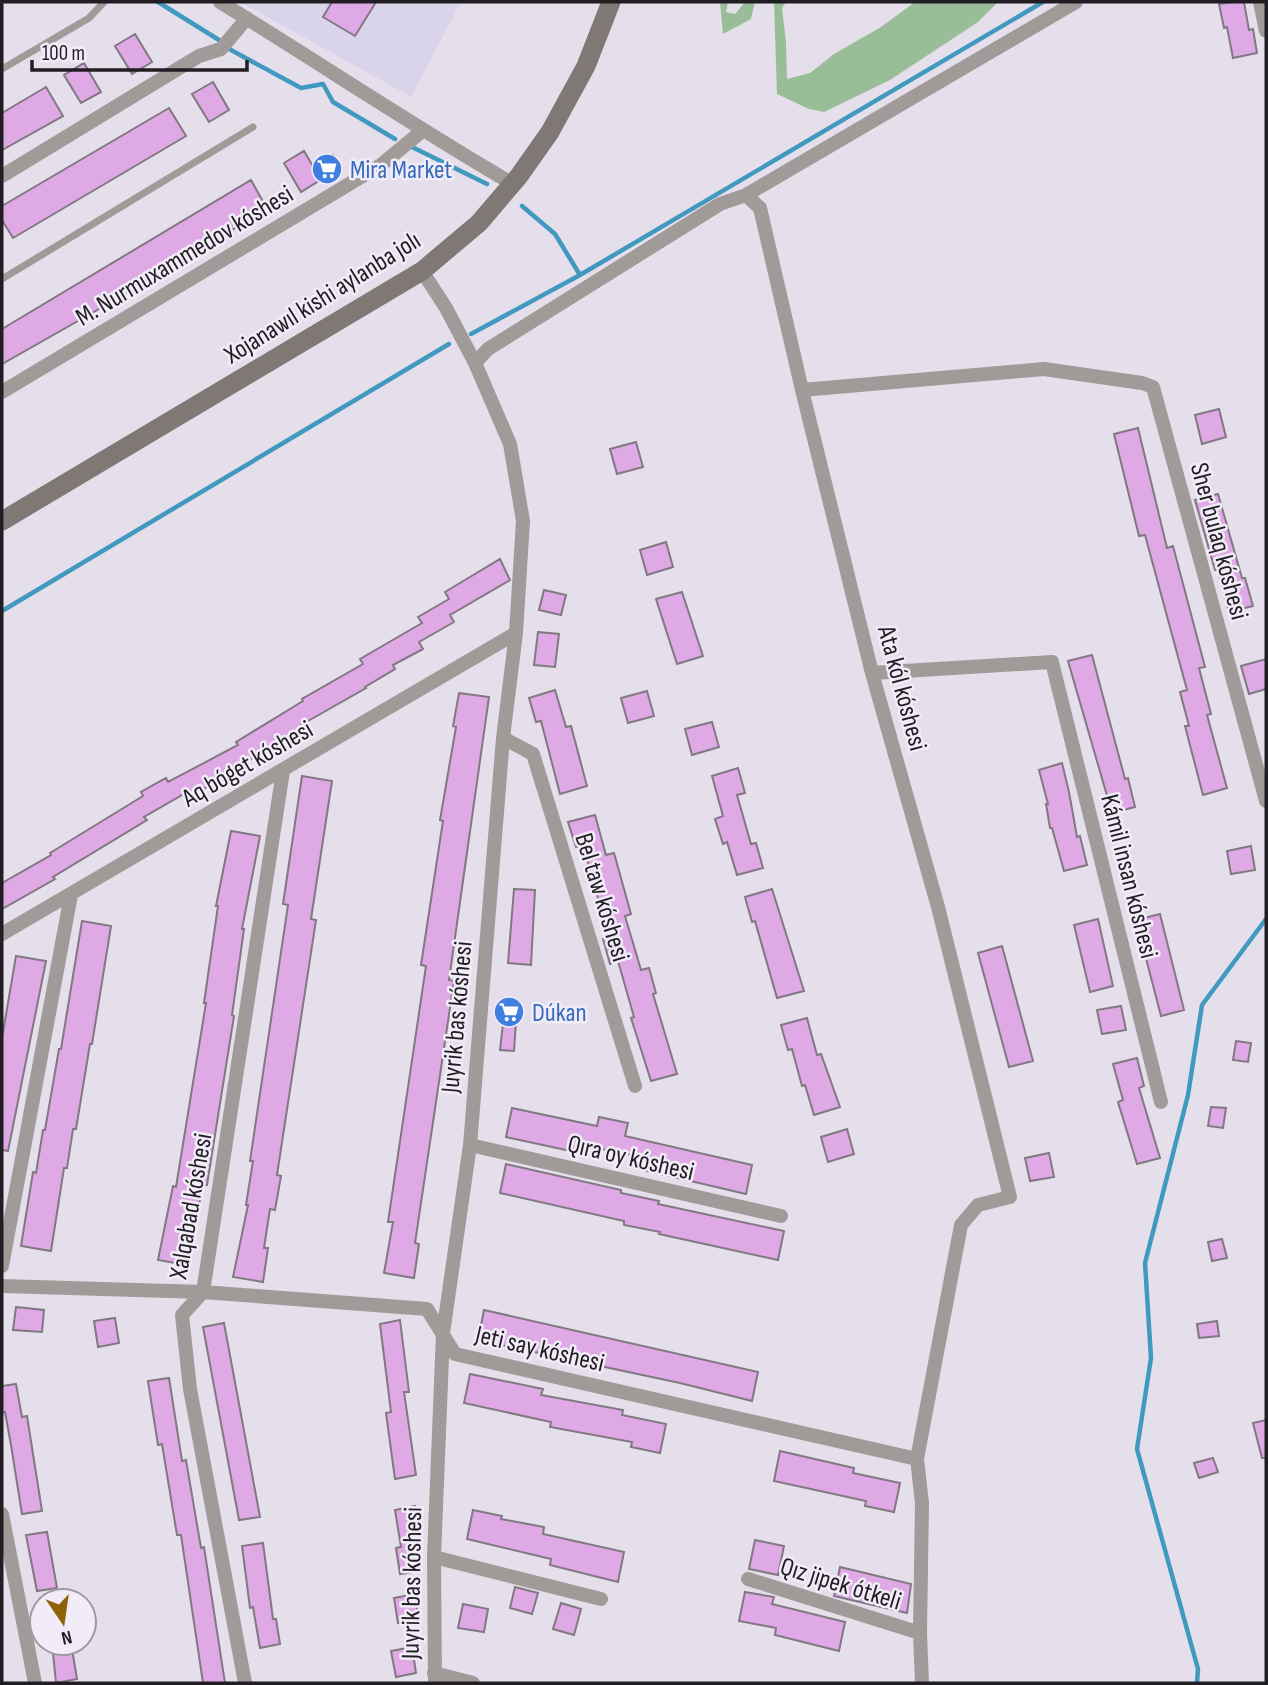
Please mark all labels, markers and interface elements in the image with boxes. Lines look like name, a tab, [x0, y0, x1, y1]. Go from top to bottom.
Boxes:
scale bar	[32, 28, 247, 72]
text: 100 m	[42, 41, 85, 66]
supermarket icon: Mira Market	[310, 152, 344, 186]
place label: Mira Market	[350, 155, 452, 186]
street label: M. Nurmuxammedov kóshesi	[71, 179, 299, 333]
street label: Xojanawıl kishi aylanba jolı	[218, 225, 427, 372]
street label: Sher bulaq kóshesi	[1183, 460, 1254, 623]
street label: Ata kól kóshesi	[870, 622, 933, 754]
street label: Aq bóget kóshesi	[176, 714, 319, 815]
street label: Kámil insan kóshesi	[1093, 791, 1164, 962]
street label: Bel taw kóshesi	[567, 829, 636, 965]
street label: Juyrik bas kóshesi	[435, 940, 480, 1095]
supermarket icon: Dúkan	[492, 995, 526, 1029]
place label: Dúkan	[532, 998, 587, 1029]
street label: Qıra oy kóshesi	[564, 1129, 697, 1188]
street label: Xalqabad kóshesi	[163, 1131, 220, 1283]
street label: Jeti say kóshesi	[471, 1319, 607, 1379]
street label: Juyrik bas kóshesi	[396, 1507, 429, 1660]
street label: Qız jipek ótkeli	[776, 1551, 905, 1618]
north arrow	[28, 1587, 98, 1657]
text: N	[59, 1625, 74, 1649]

